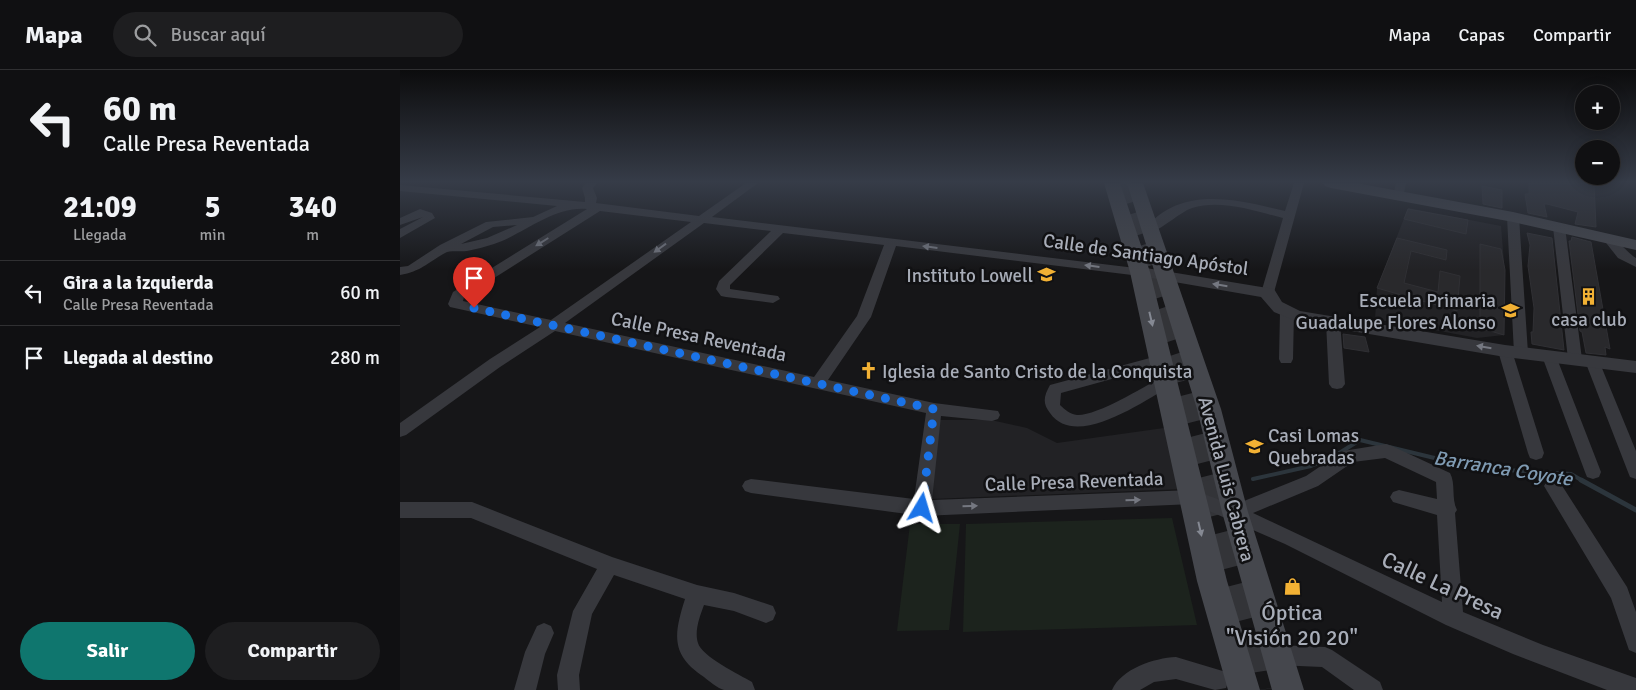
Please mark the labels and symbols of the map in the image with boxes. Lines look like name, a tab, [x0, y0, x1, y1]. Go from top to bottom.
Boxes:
street label: Calle de Santiago Apóstol	[1042, 229, 1250, 281]
one-way arrow	[535, 238, 548, 247]
one-way arrow	[653, 243, 667, 253]
one-way arrow	[922, 243, 938, 251]
pin	[453, 257, 495, 308]
one-way arrow	[1083, 262, 1099, 270]
place label: Instituto Lowell	[906, 264, 1033, 288]
school or university icon: Instituto Lowell	[1037, 265, 1057, 285]
one-way arrow	[1211, 281, 1227, 289]
building icon: casa club	[1579, 286, 1599, 306]
place label: Escuela Primaria Guadalupe Flores Alonso	[1296, 289, 1496, 335]
school or university icon: Escuela Primaria Guadalupe Flores Alonso	[1500, 301, 1520, 321]
street label: Calle Presa Reventada	[609, 307, 789, 367]
place label: casa club	[1551, 308, 1627, 332]
one-way arrow	[1147, 312, 1155, 327]
one-way arrow	[1475, 343, 1491, 351]
place label: Iglesia de Santo Cristo de la Conquista	[882, 360, 1192, 384]
church icon: Iglesia de Santo Cristo de la Conquista	[858, 361, 878, 381]
street label: Avenida Luis Cabrera	[1192, 394, 1260, 564]
place label: Casi Lomas Quebradas	[1268, 424, 1359, 470]
school or university icon: Casi Lomas Quebradas	[1244, 436, 1264, 456]
water label: Barranca Coyote	[1432, 445, 1575, 492]
street label: Calle Presa Reventada	[984, 467, 1164, 497]
position arrow	[895, 481, 947, 533]
one-way arrow	[1125, 495, 1141, 503]
one-way arrow	[963, 502, 979, 510]
one-way arrow	[1196, 521, 1204, 536]
street label: Calle La Presa	[1378, 545, 1508, 625]
shop icon: Óptica "Visión 20 20"	[1282, 577, 1302, 597]
place label: Óptica "Visión 20 20"	[1226, 599, 1358, 651]

